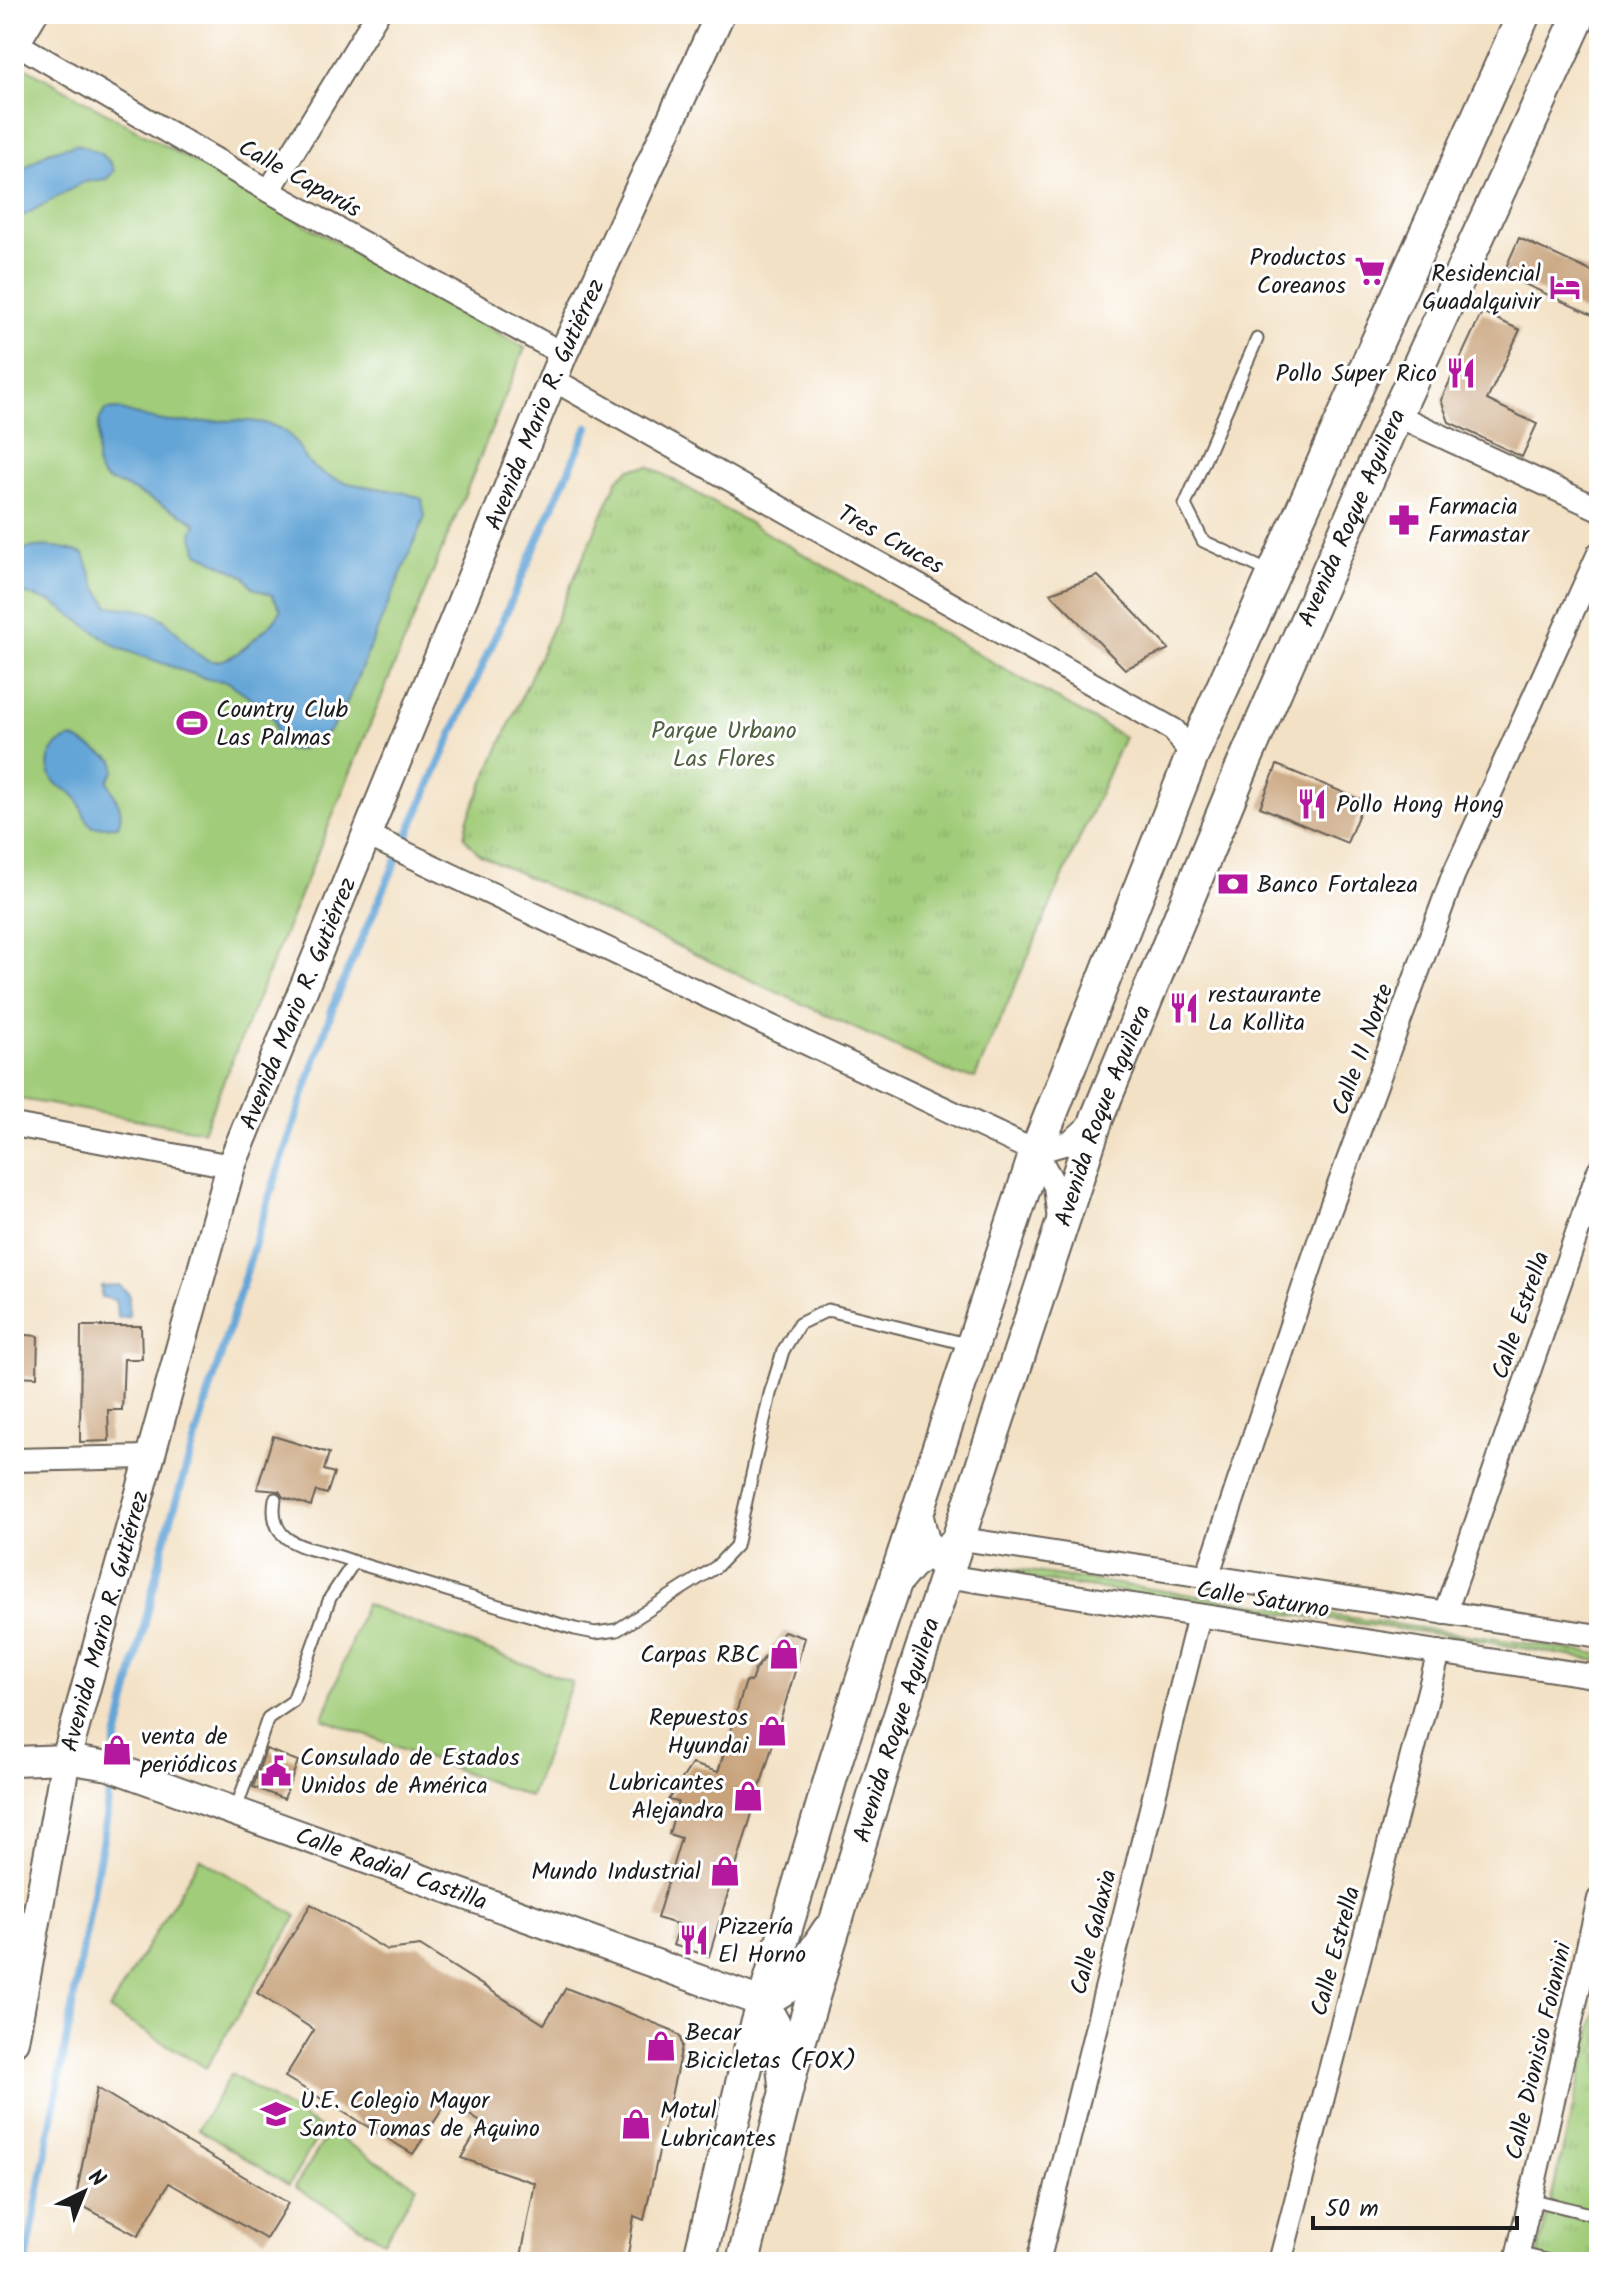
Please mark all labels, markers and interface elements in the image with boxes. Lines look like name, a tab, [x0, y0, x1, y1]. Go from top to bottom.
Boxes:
street label: Calle Caparús	[230, 129, 368, 229]
place label: Productos Coreanos	[1250, 239, 1346, 306]
supermarket icon: Productos Coreanos	[1353, 254, 1387, 288]
place label: Residencial Guadalquivir	[1422, 255, 1543, 322]
hotel icon: Residencial Guadalquivir	[1548, 270, 1582, 304]
street label: Avenida Mario R. Gutiérrez	[475, 273, 616, 536]
place label: Pollo Super Rico	[1275, 355, 1437, 394]
restaurant icon: Pollo Super Rico	[1444, 356, 1478, 390]
street label: Avenida Roque Aguilera	[1288, 403, 1417, 633]
place label: Farmacia Farmastar	[1428, 488, 1531, 555]
street label: Tres Cruces	[830, 495, 951, 586]
pharmacy icon: Farmacia Farmastar	[1387, 503, 1421, 537]
place label: Country Club Las Palmas	[216, 691, 348, 758]
sports icon: Country Club Las Palmas	[175, 706, 209, 740]
park label: Parque Urbano Las Flores	[651, 712, 797, 779]
place label: Pollo Hong Hong	[1336, 786, 1504, 825]
restaurant icon: Pollo Hong Hong	[1295, 787, 1329, 821]
place label: Banco Fortaleza	[1257, 866, 1418, 905]
bank icon: Banco Fortaleza	[1216, 867, 1250, 901]
street label: Avenida Mario R. Gutiérrez	[230, 872, 368, 1136]
place label: restaurante La Kollita	[1208, 976, 1321, 1043]
street label: Calle 11 Norte	[1322, 978, 1405, 1121]
restaurant icon: restaurante La Kollita	[1167, 991, 1201, 1025]
street label: Avenida Roque Aguilera	[1044, 999, 1163, 1232]
street label: Calle Estrella	[1481, 1246, 1562, 1385]
street label: Avenida Mario R. Gutiérrez	[51, 1486, 161, 1757]
street label: Calle Saturno	[1193, 1571, 1332, 1630]
street label: Avenida Roque Aguilera	[843, 1613, 952, 1847]
place label: Carpas RBC	[640, 1636, 760, 1675]
shop icon: Carpas RBC	[767, 1637, 801, 1671]
place label: Repuestos Hyundai	[649, 1699, 749, 1766]
shop icon: Repuestos Hyundai	[755, 1714, 789, 1748]
place label: venta de periódicos	[140, 1718, 237, 1785]
shop icon: venta de periódicos	[100, 1733, 134, 1767]
place label: Consulado de Estados Unidos de América	[300, 1739, 520, 1806]
public building icon: Consulado de Estados Unidos de América	[259, 1754, 293, 1788]
place label: Lubricantes Alejandra	[608, 1764, 724, 1831]
shop icon: Lubricantes Alejandra	[731, 1779, 765, 1813]
street label: Calle Radial Castilla	[290, 1817, 492, 1922]
place label: Mundo Industrial	[531, 1853, 701, 1892]
shop icon: Mundo Industrial	[708, 1854, 742, 1888]
street label: Calle Galaxia	[1060, 1866, 1129, 1999]
street label: Calle Estrella	[1300, 1882, 1373, 2021]
place label: Pizzería El Horno	[718, 1908, 806, 1975]
restaurant icon: Pizzería El Horno	[677, 1923, 711, 1957]
street label: Calle Dionisio Foianini	[1495, 1937, 1584, 2164]
place label: Becar Bicicletas (FOX)	[685, 2014, 856, 2081]
shop icon: Becar Bicicletas (FOX)	[644, 2029, 678, 2063]
place label: U.E. Colegio Mayor Santo Tomas de Aquino	[300, 2082, 540, 2149]
place label: Motul Lubricantes	[660, 2092, 776, 2159]
school or university icon: U.E. Colegio Mayor Santo Tomas de Aquino	[259, 2097, 293, 2131]
shop icon: Motul Lubricantes	[619, 2107, 653, 2141]
north arrow	[44, 2152, 124, 2232]
text: N	[79, 2162, 113, 2197]
scale bar	[1313, 2180, 1517, 2230]
text: 50 m	[1325, 2190, 1379, 2229]

